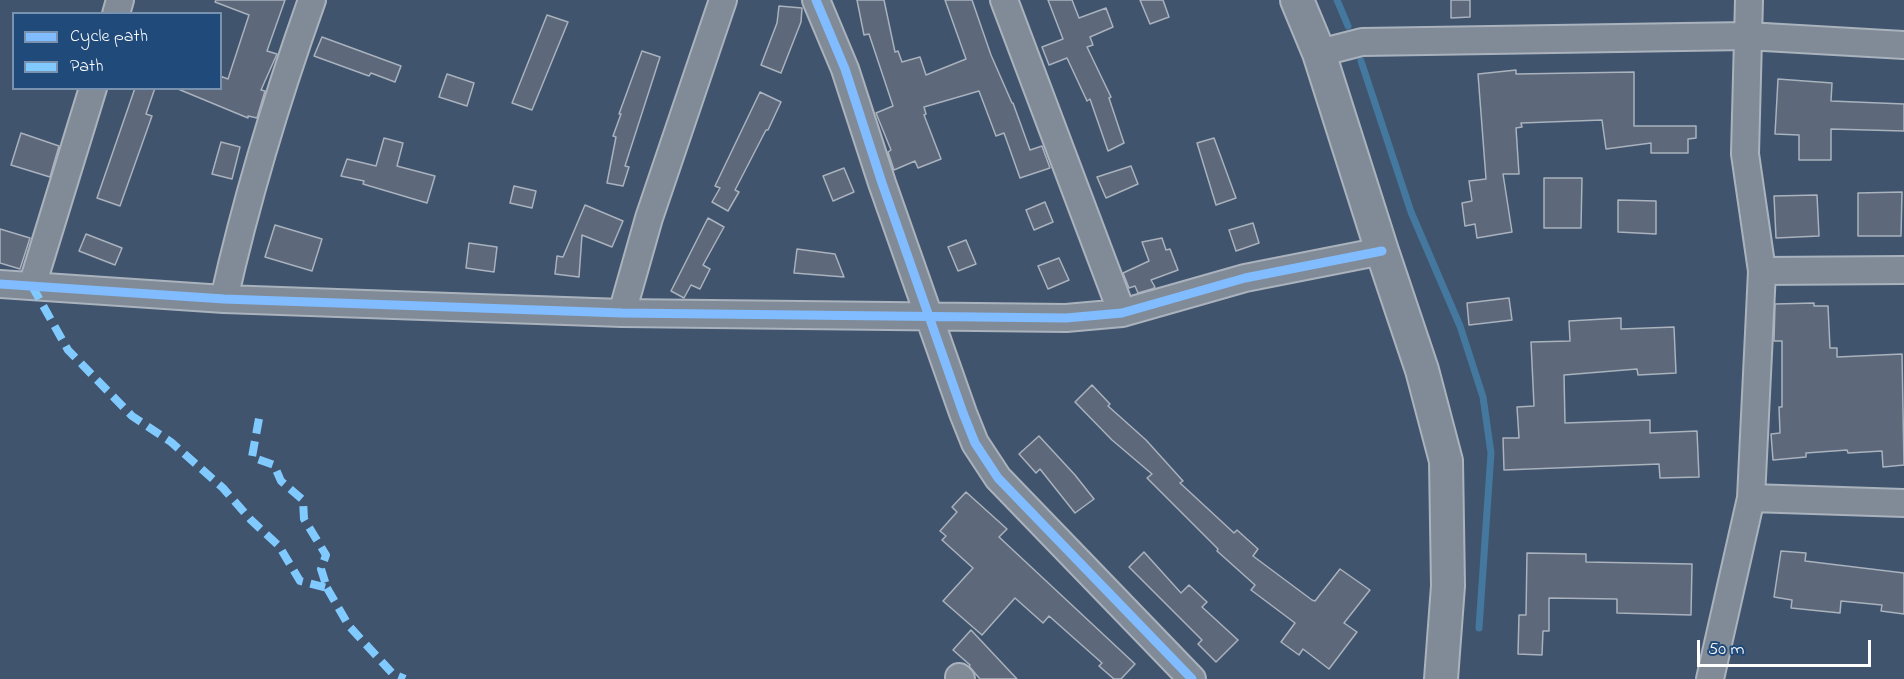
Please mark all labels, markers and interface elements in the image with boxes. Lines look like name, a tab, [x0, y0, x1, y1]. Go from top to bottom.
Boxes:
legend	[12, 12, 222, 90]
text: Cycle path	[70, 24, 148, 50]
text: Path	[70, 54, 104, 80]
scale bar	[1700, 628, 1874, 666]
text: 50 m	[1708, 637, 1745, 663]

